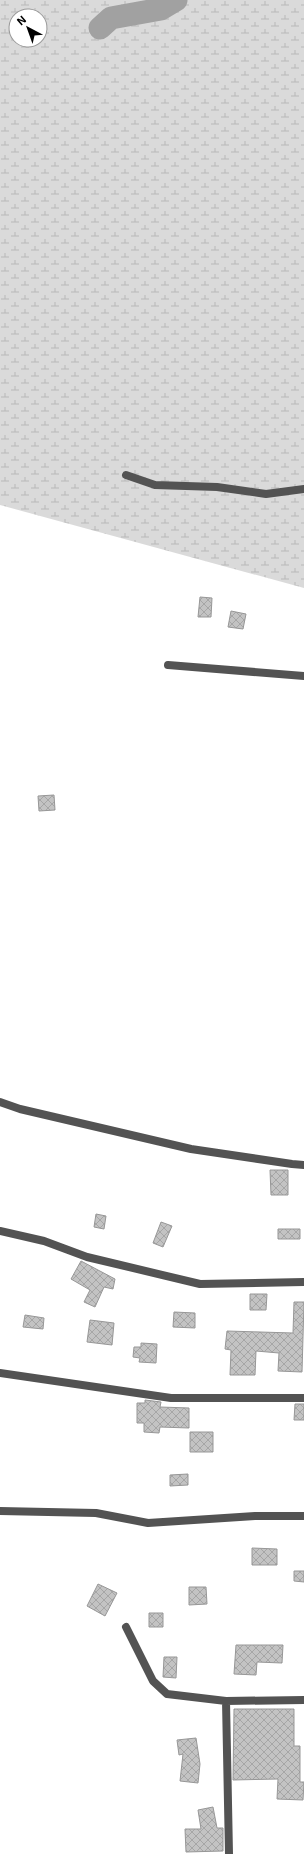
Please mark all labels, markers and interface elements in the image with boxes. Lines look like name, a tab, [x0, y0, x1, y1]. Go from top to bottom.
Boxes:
north arrow	[8, 8, 48, 48]
text: N	[14, 13, 28, 28]

